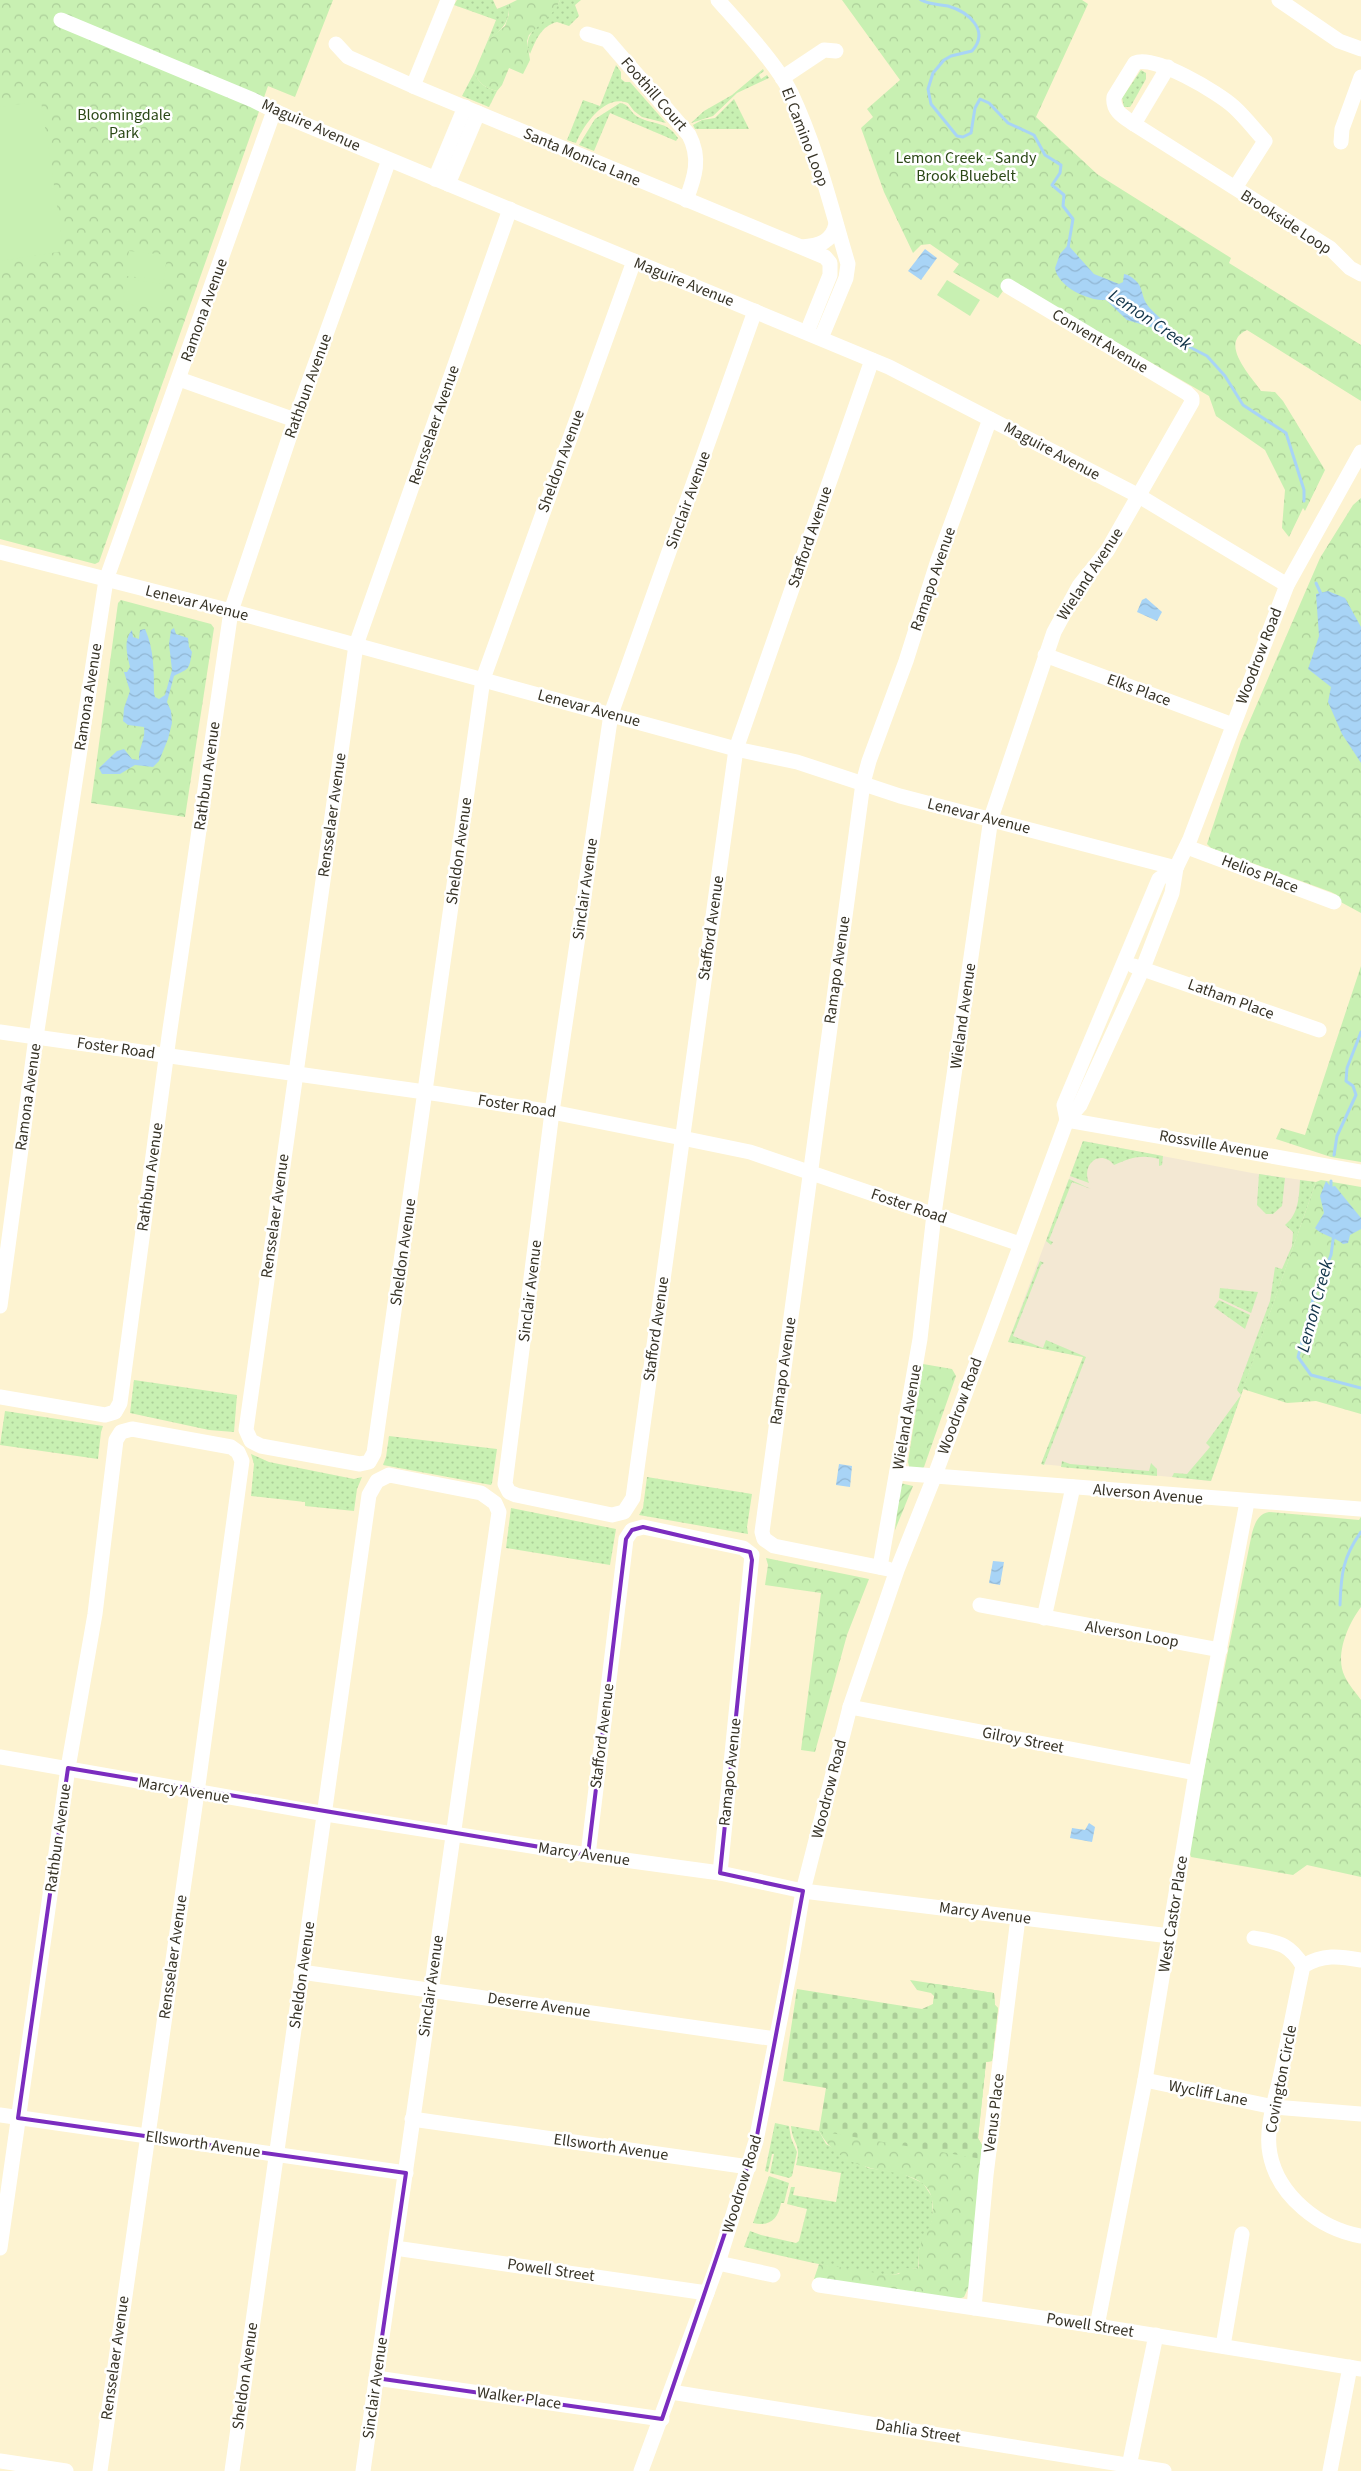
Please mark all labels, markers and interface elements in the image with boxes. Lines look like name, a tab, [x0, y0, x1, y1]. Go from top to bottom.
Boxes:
street label: Foothill Court	[616, 52, 693, 136]
street label: El Camino Loop	[776, 84, 834, 190]
street label: Maguire Avenue	[258, 93, 364, 157]
park label: Bloomingdale Park	[77, 104, 171, 144]
street label: Santa Monica Lane	[520, 122, 644, 192]
park label: Lemon Creek - Sandy Brook Bluebelt	[896, 147, 1037, 187]
street label: Brookside Loop	[1236, 184, 1336, 260]
street label: Maguire Avenue	[631, 252, 737, 312]
street label: Ramona Avenue	[175, 255, 233, 365]
water label: Lemon Creek	[1104, 283, 1197, 357]
street label: Convent Avenue	[1048, 304, 1152, 378]
street label: Rathbun Avenue	[279, 331, 337, 441]
street label: Rensselaer Avenue	[403, 362, 465, 488]
street label: Sheldon Avenue	[532, 406, 590, 516]
street label: Maguire Avenue	[1000, 416, 1104, 486]
street label: Sinclair Avenue	[660, 448, 716, 552]
street label: Stafford Avenue	[782, 483, 838, 591]
street label: Wieland Avenue	[1052, 523, 1128, 625]
street label: Ramapo Avenue	[905, 524, 961, 634]
street label: Lenevar Avenue	[143, 580, 251, 626]
street label: Woodrow Road	[1230, 605, 1288, 707]
street label: Ramona Avenue	[69, 642, 107, 752]
street label: Elks Place	[1104, 668, 1174, 712]
street label: Lenevar Avenue	[535, 684, 643, 732]
street label: Rathbun Avenue	[188, 720, 226, 832]
street label: Rensselaer Avenue	[312, 751, 352, 878]
street label: Lenevar Avenue	[925, 793, 1033, 839]
street label: Sheldon Avenue	[441, 796, 477, 906]
street label: Sinclair Avenue	[567, 837, 603, 941]
street label: Helios Place	[1218, 849, 1302, 899]
street label: Stafford Avenue	[693, 874, 729, 982]
street label: Ramapo Avenue	[819, 915, 855, 1025]
street label: Wieland Avenue	[945, 962, 981, 1070]
street label: Latham Place	[1185, 973, 1277, 1025]
street label: Foster Road	[75, 1032, 157, 1064]
street label: Ramona Avenue	[10, 1042, 46, 1152]
street label: Foster Road	[476, 1089, 558, 1123]
street label: Rathbun Avenue	[131, 1121, 169, 1233]
street label: Rossville Avenue	[1157, 1125, 1271, 1165]
street label: Rensselaer Avenue	[255, 1152, 295, 1279]
street label: Foster Road	[868, 1183, 950, 1229]
street label: Sheldon Avenue	[385, 1197, 421, 1307]
street label: Sinclair Avenue	[513, 1239, 547, 1343]
water label: Lemon Creek	[1291, 1256, 1339, 1355]
street label: Stafford Avenue	[638, 1275, 674, 1383]
street label: Ramapo Avenue	[765, 1316, 801, 1426]
street label: Woodrow Road	[932, 1354, 988, 1458]
street label: Wieland Avenue	[887, 1362, 927, 1471]
street label: Alverson Avenue	[1092, 1478, 1204, 1510]
street label: Alverson Loop	[1083, 1615, 1181, 1653]
street label: Stafford Avenue	[585, 1682, 619, 1790]
street label: Ramapo Avenue	[713, 1717, 747, 1827]
street label: Gilroy Street	[980, 1721, 1066, 1759]
street label: Woodrow Road	[806, 1737, 852, 1841]
street label: Marcy Avenue	[137, 1771, 232, 1809]
street label: Rathbun Avenue	[39, 1782, 77, 1894]
street label: Marcy Avenue	[537, 1837, 631, 1871]
street label: West Castor Place	[1153, 1854, 1193, 1974]
street label: Rensselaer Avenue	[153, 1893, 193, 2020]
street label: Marcy Avenue	[938, 1896, 1032, 1930]
street label: Sheldon Avenue	[284, 1920, 320, 2030]
street label: Sinclair Avenue	[413, 1934, 449, 2038]
street label: Deserre Avenue	[486, 1987, 592, 2023]
street label: Covington Circle	[1260, 2023, 1302, 2135]
street label: Venus Place	[978, 2072, 1010, 2154]
street label: Wycliff Lane	[1167, 2075, 1250, 2111]
street label: Ellsworth Avenue	[144, 2125, 262, 2163]
street label: Ellsworth Avenue	[552, 2128, 670, 2166]
street label: Woodrow Road	[717, 2132, 767, 2236]
street label: Powell Street	[506, 2253, 597, 2287]
street label: Rensselaer Avenue	[95, 2294, 135, 2421]
street label: Powell Street	[1045, 2307, 1136, 2343]
street label: Sheldon Avenue	[227, 2321, 263, 2431]
street label: Sinclair Avenue	[357, 2336, 393, 2440]
street label: Walker Place	[475, 2381, 563, 2415]
street label: Dahlia Street	[874, 2413, 963, 2449]

